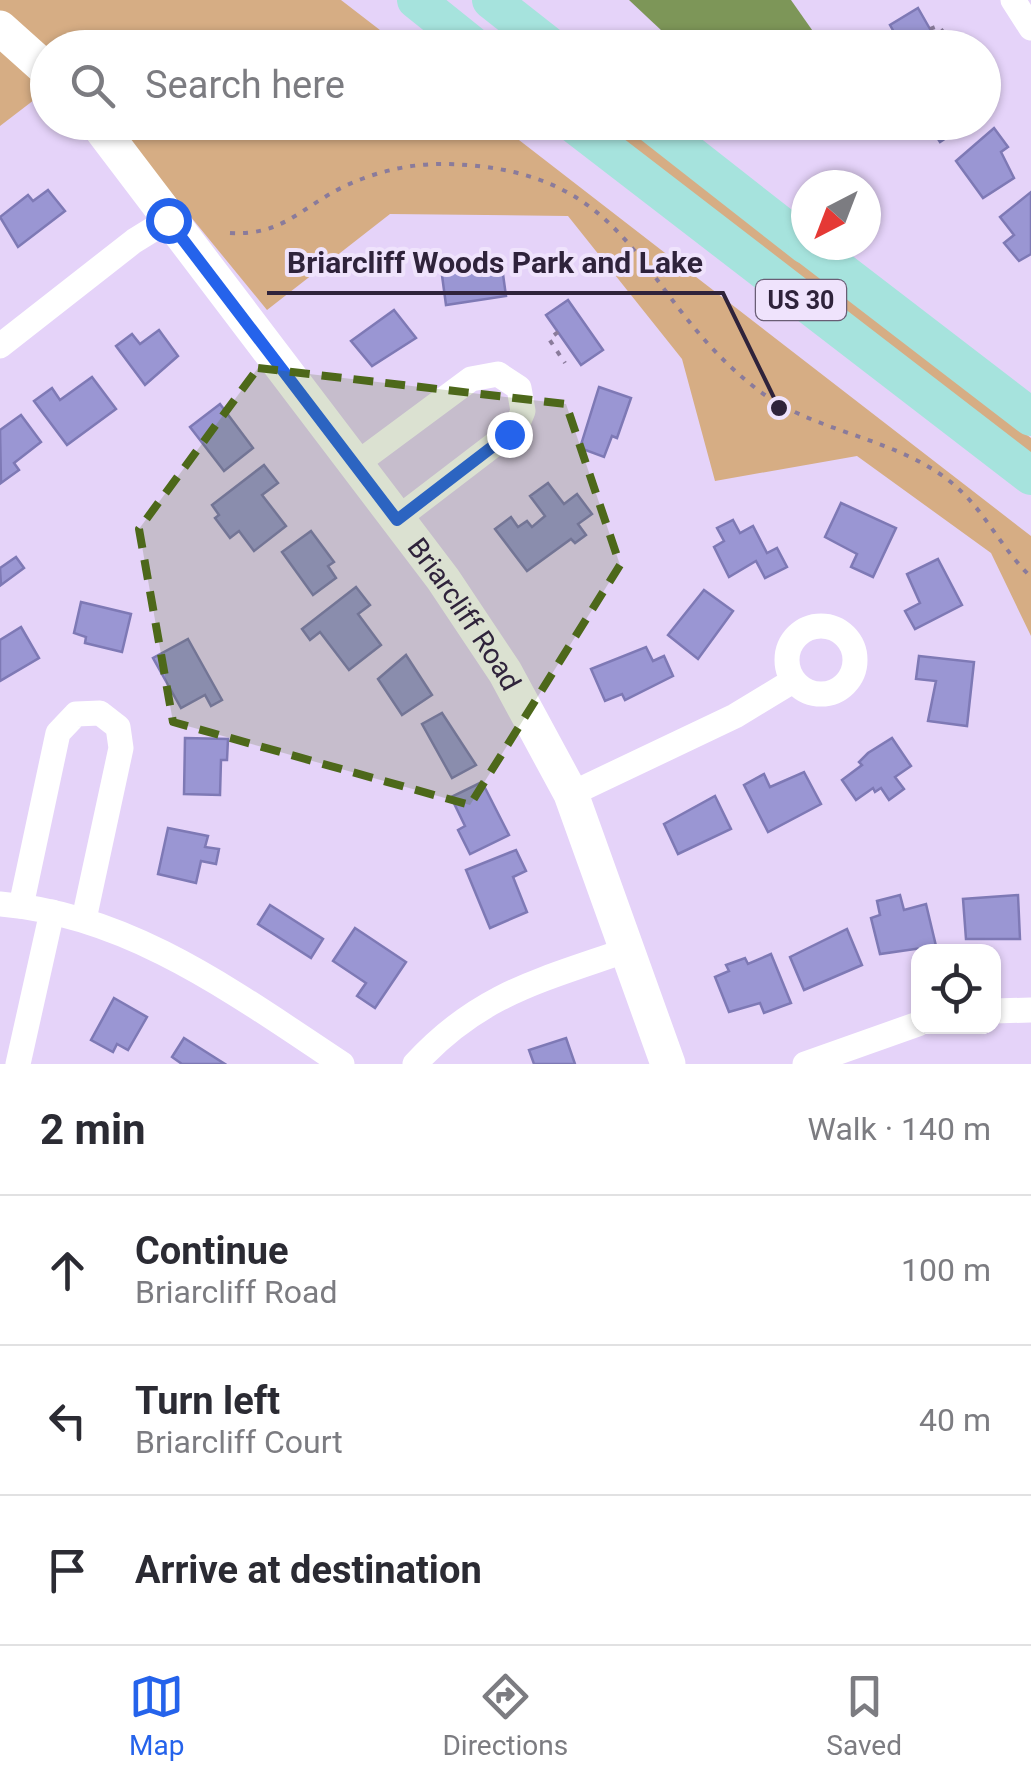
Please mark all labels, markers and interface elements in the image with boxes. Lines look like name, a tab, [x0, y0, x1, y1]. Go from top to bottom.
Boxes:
search box	[30, 30, 1001, 140]
icon: search	[65, 58, 120, 113]
text: Search here	[145, 63, 345, 107]
north arrow	[791, 170, 881, 260]
route start	[146, 198, 192, 244]
callout: Briarcliff Woods Park and Lake	[267, 233, 723, 293]
text: Briarcliff Woods Park and Lake	[287, 245, 703, 280]
road number: US 30	[756, 280, 846, 320]
route end	[487, 412, 533, 458]
street label: Briarcliff Road	[401, 532, 528, 696]
map controls	[911, 944, 1001, 1034]
button: locate	[911, 944, 1001, 1034]
text: 2 min	[40, 1105, 146, 1154]
text: Walk · 140 m	[808, 1110, 991, 1148]
text: Continue	[135, 1229, 289, 1273]
icon: ahead	[40, 1243, 95, 1298]
text: 100 m	[901, 1251, 991, 1289]
text: Briarcliff Road	[135, 1273, 337, 1311]
text: Turn left	[135, 1379, 280, 1423]
icon: left	[40, 1393, 95, 1448]
text: 40 m	[919, 1401, 991, 1439]
text: Briarcliff Court	[135, 1423, 343, 1461]
icon: arrive	[40, 1543, 95, 1598]
text: Arrive at destination	[135, 1548, 482, 1592]
tab: Map	[129, 1669, 184, 1762]
tab: Directions	[442, 1669, 568, 1762]
tab: Saved	[826, 1669, 902, 1762]

